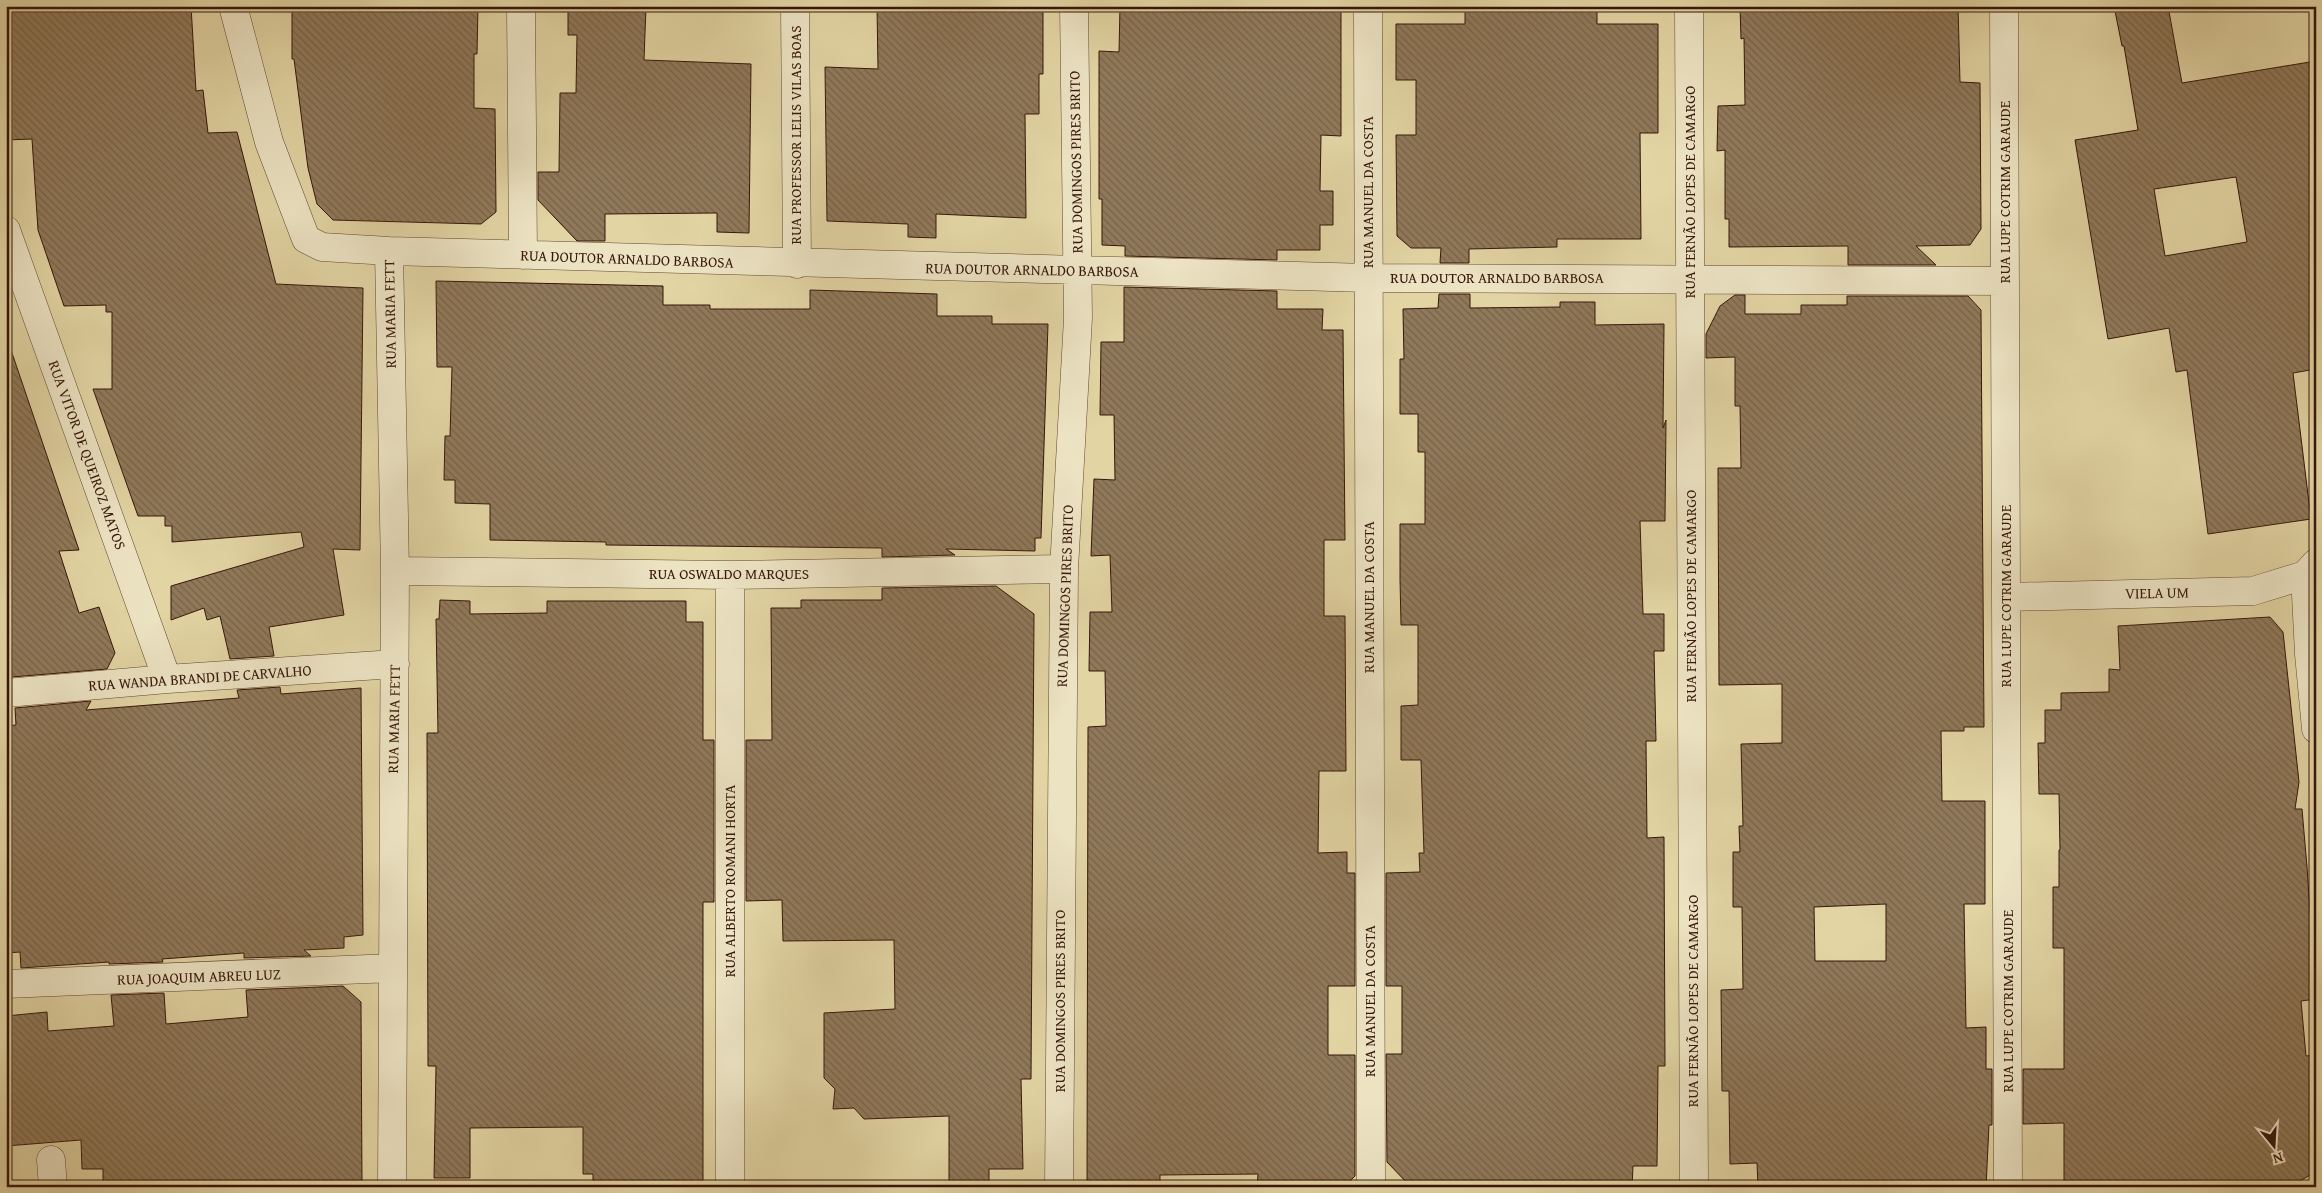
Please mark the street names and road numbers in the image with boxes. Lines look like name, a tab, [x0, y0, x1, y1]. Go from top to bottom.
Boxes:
street label: RUA PROFESSOR LELIS VILAS BOAS	[785, 25, 806, 245]
street label: RUA DOMINGOS PIRES BRITO	[1063, 71, 1088, 253]
street label: RUA FERNÃO LOPES DE CAMARGO	[1679, 86, 1700, 298]
street label: RUA LUPE COTRIM GARAUDE	[1994, 100, 2015, 283]
street label: RUA MANUEL DA COSTA	[1357, 116, 1378, 268]
street label: RUA DOUTOR ARNALDO BARBOSA	[520, 244, 734, 273]
street label: RUA DOUTOR ARNALDO BARBOSA	[925, 257, 1139, 282]
street label: RUA MARIA FETT	[378, 259, 401, 369]
street label: RUA DOUTOR ARNALDO BARBOSA	[1390, 267, 1604, 288]
street label: RUA VITOR DE QUEIROZ MATOS	[43, 357, 132, 552]
street label: RUA FERNÃO LOPES DE CAMARGO	[1680, 490, 1701, 702]
street label: RUA DOMINGOS PIRES BRITO	[1051, 504, 1078, 688]
street label: RUA LUPE COTRIM GARAUDE	[1995, 504, 2016, 687]
street label: RUA MANUEL DA COSTA	[1358, 521, 1379, 673]
street label: RUA OSWALDO MARQUES	[649, 563, 809, 584]
street label: VIELA UM	[2125, 581, 2189, 604]
street label: RUA WANDA BRANDI DE CARVALHO	[88, 659, 312, 696]
street label: RUA MARIA FETT	[382, 664, 405, 774]
street label: RUA ALBERTO ROMANI HORTA	[719, 785, 740, 977]
street label: RUA FERNÃO LOPES DE CAMARGO	[1682, 895, 1703, 1107]
street label: RUA LUPE COTRIM GARAUDE	[1997, 909, 2018, 1092]
street label: RUA DOMINGOS PIRES BRITO	[1049, 910, 1070, 1092]
street label: RUA MANUEL DA COSTA	[1359, 925, 1380, 1077]
street label: RUA JOAQUIM ABREU LUZ	[117, 963, 281, 990]

